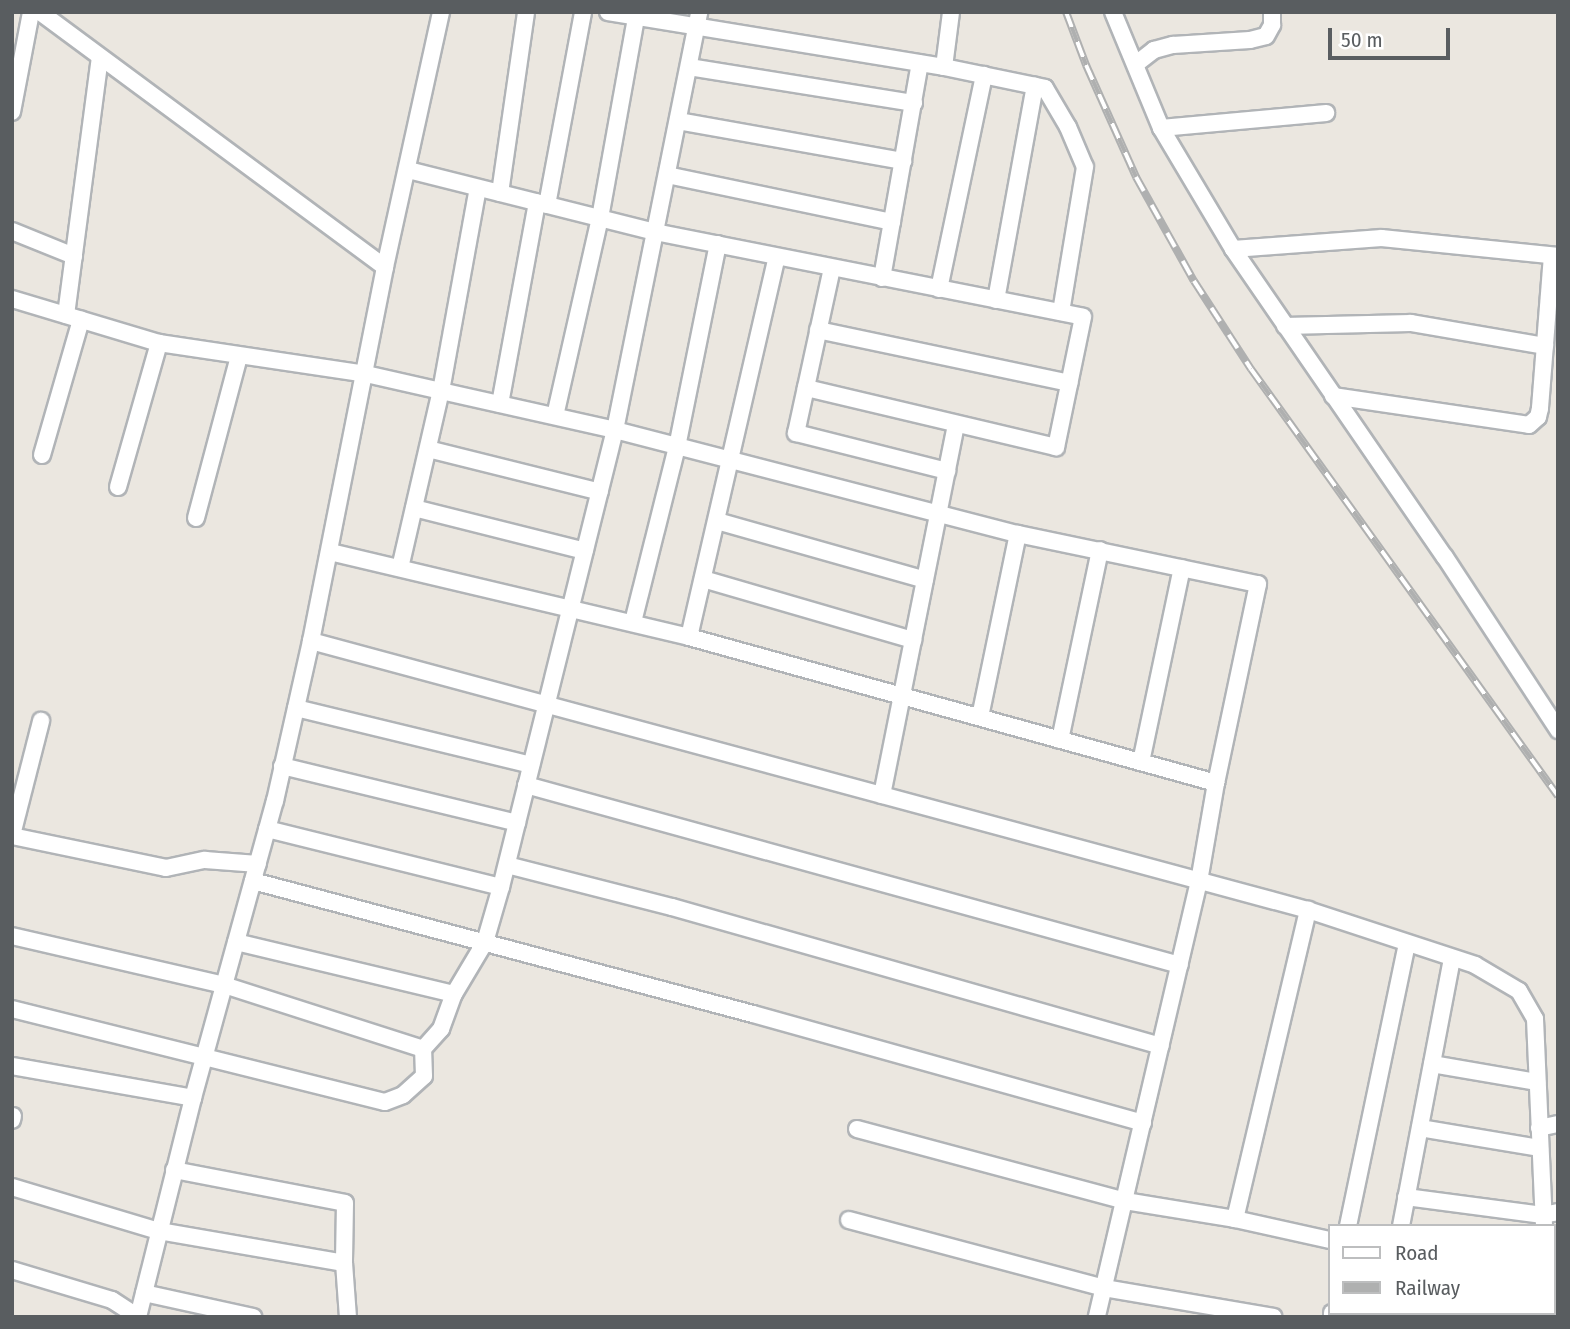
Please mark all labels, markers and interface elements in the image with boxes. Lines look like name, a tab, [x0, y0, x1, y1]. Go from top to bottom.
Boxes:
scale bar	[1332, 14, 1454, 58]
text: 50 m	[1341, 27, 1383, 53]
legend	[1328, 1224, 1556, 1315]
text: Road	[1395, 1240, 1439, 1266]
text: Railway	[1395, 1275, 1460, 1301]

